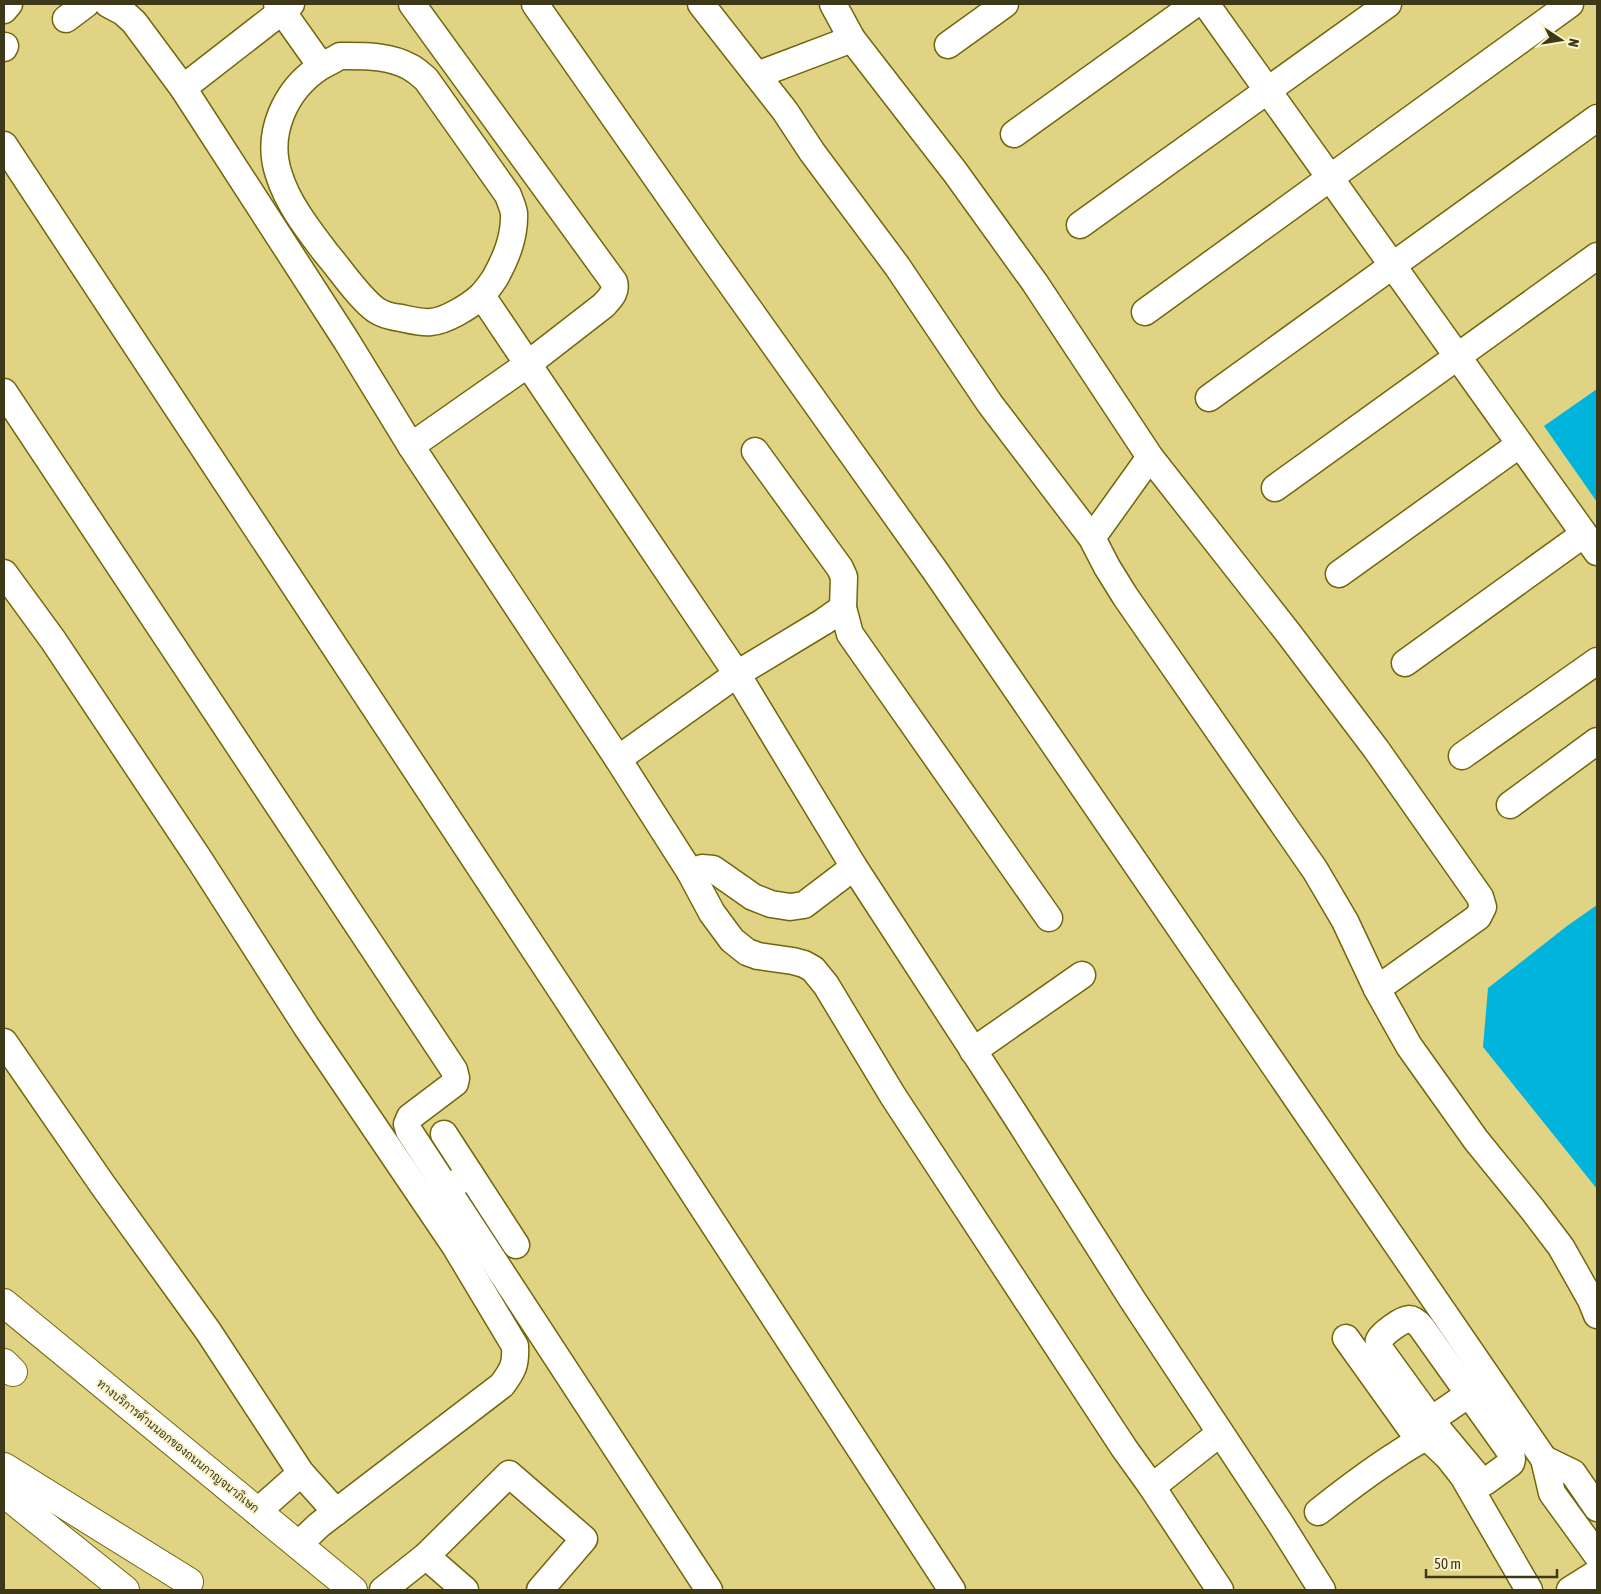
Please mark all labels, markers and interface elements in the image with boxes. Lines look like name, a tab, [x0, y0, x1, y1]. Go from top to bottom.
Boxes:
north arrow	[1536, 15, 1586, 65]
text: N	[1565, 37, 1582, 48]
street label: ทางบริการด้านนอกของถนนกาญจนาภิเษก	[94, 1376, 262, 1516]
scale bar	[1426, 1546, 1557, 1578]
text: 50 m	[1434, 1555, 1461, 1572]

